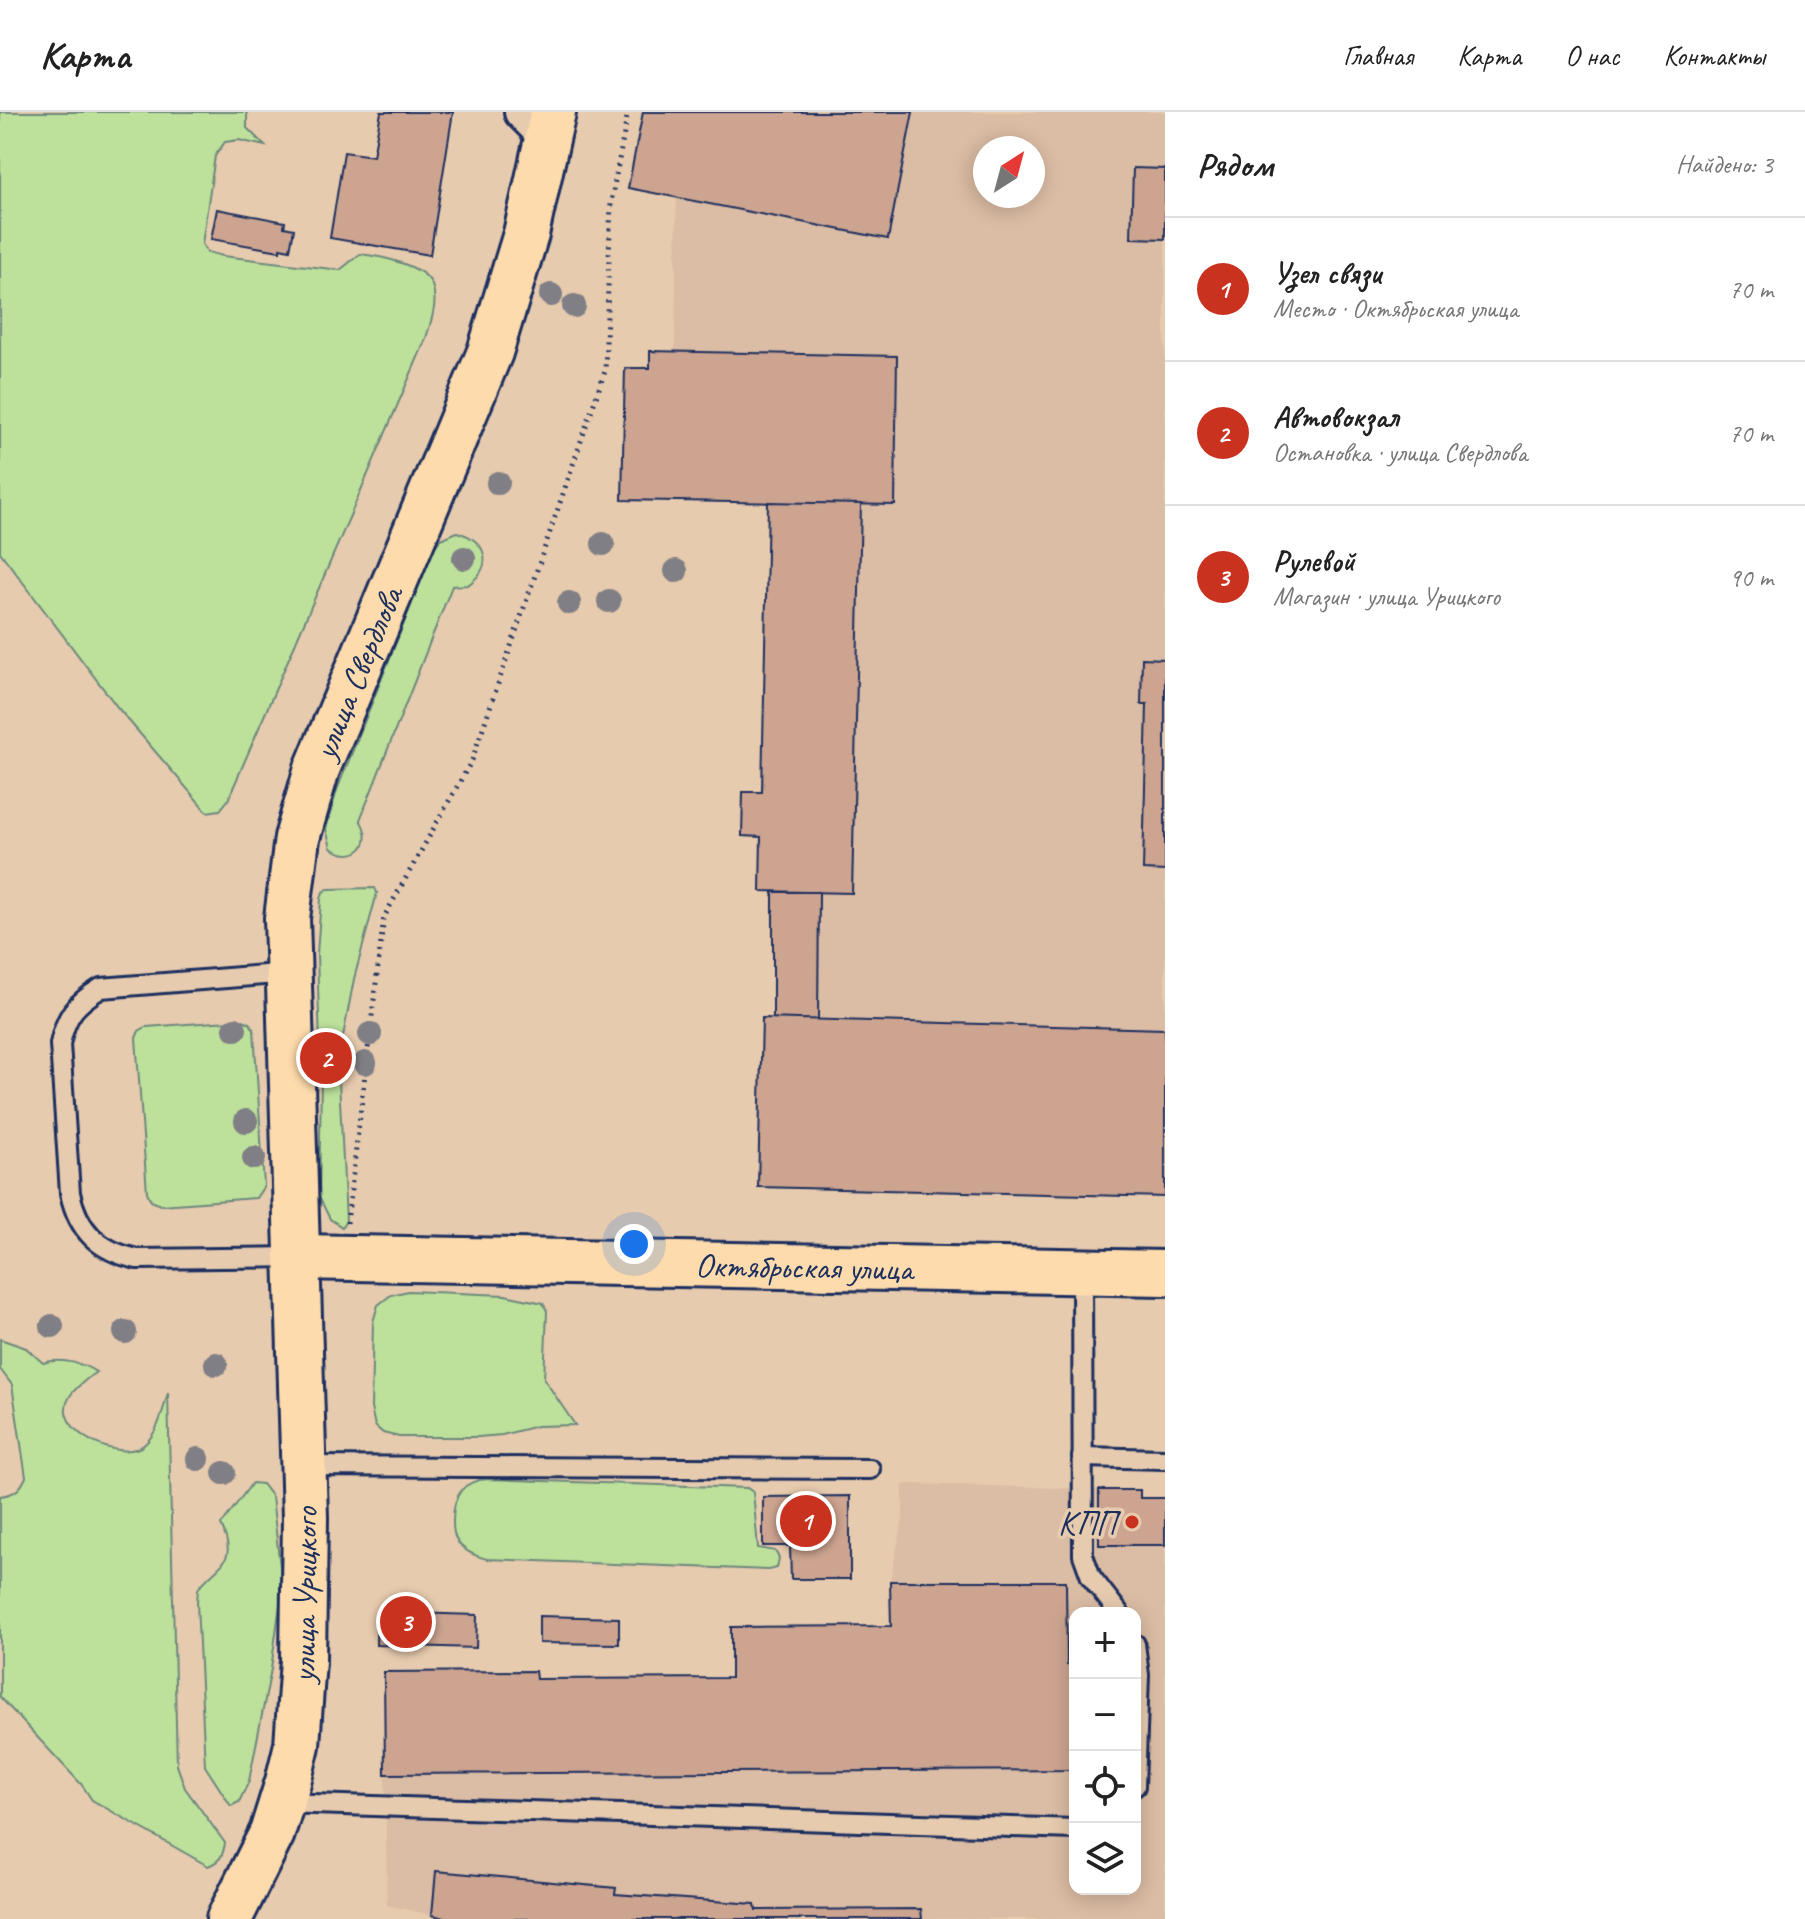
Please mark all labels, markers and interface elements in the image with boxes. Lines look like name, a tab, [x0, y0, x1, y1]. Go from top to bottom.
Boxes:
text: Карта	[40, 32, 130, 79]
text: Главная	[1343, 38, 1413, 73]
text: Карта	[1457, 38, 1521, 73]
text: О нас	[1565, 38, 1619, 73]
text: Контакты	[1663, 38, 1765, 73]
north arrow	[973, 136, 1045, 208]
text: Рядом	[1197, 143, 1273, 186]
text: Найдено: 3	[1676, 148, 1773, 181]
text: Узел связи	[1273, 254, 1381, 292]
text: 1	[1217, 273, 1229, 306]
text: 70 m	[1729, 273, 1773, 306]
text: Место · Октябрьская улица	[1273, 292, 1518, 325]
text: Автовокзал	[1273, 398, 1399, 436]
text: 2	[1217, 417, 1229, 450]
text: 70 m	[1729, 417, 1773, 450]
text: Остановка · улица Свердлова	[1273, 436, 1527, 469]
text: Рулевой	[1273, 542, 1355, 580]
text: 3	[1217, 561, 1229, 594]
text: 90 m	[1729, 561, 1773, 594]
street label: улица Свердлова	[302, 578, 413, 767]
text: Магазин · улица Урицкого	[1273, 580, 1500, 613]
pin: 2	[300, 1028, 352, 1088]
your location	[614, 1224, 654, 1264]
street label: Октябрьская улица	[695, 1243, 916, 1290]
pin: 1	[780, 1491, 832, 1551]
place label: КПП	[1058, 1501, 1122, 1544]
street label: улица Урицкого	[280, 1505, 327, 1686]
marker: КПП	[1123, 1513, 1141, 1531]
pin: 3	[380, 1592, 432, 1652]
map controls	[1069, 1607, 1141, 1895]
button: +	[1069, 1607, 1141, 1679]
button: −	[1069, 1679, 1141, 1751]
button: locate	[1069, 1751, 1141, 1823]
button: layers	[1069, 1823, 1141, 1895]

